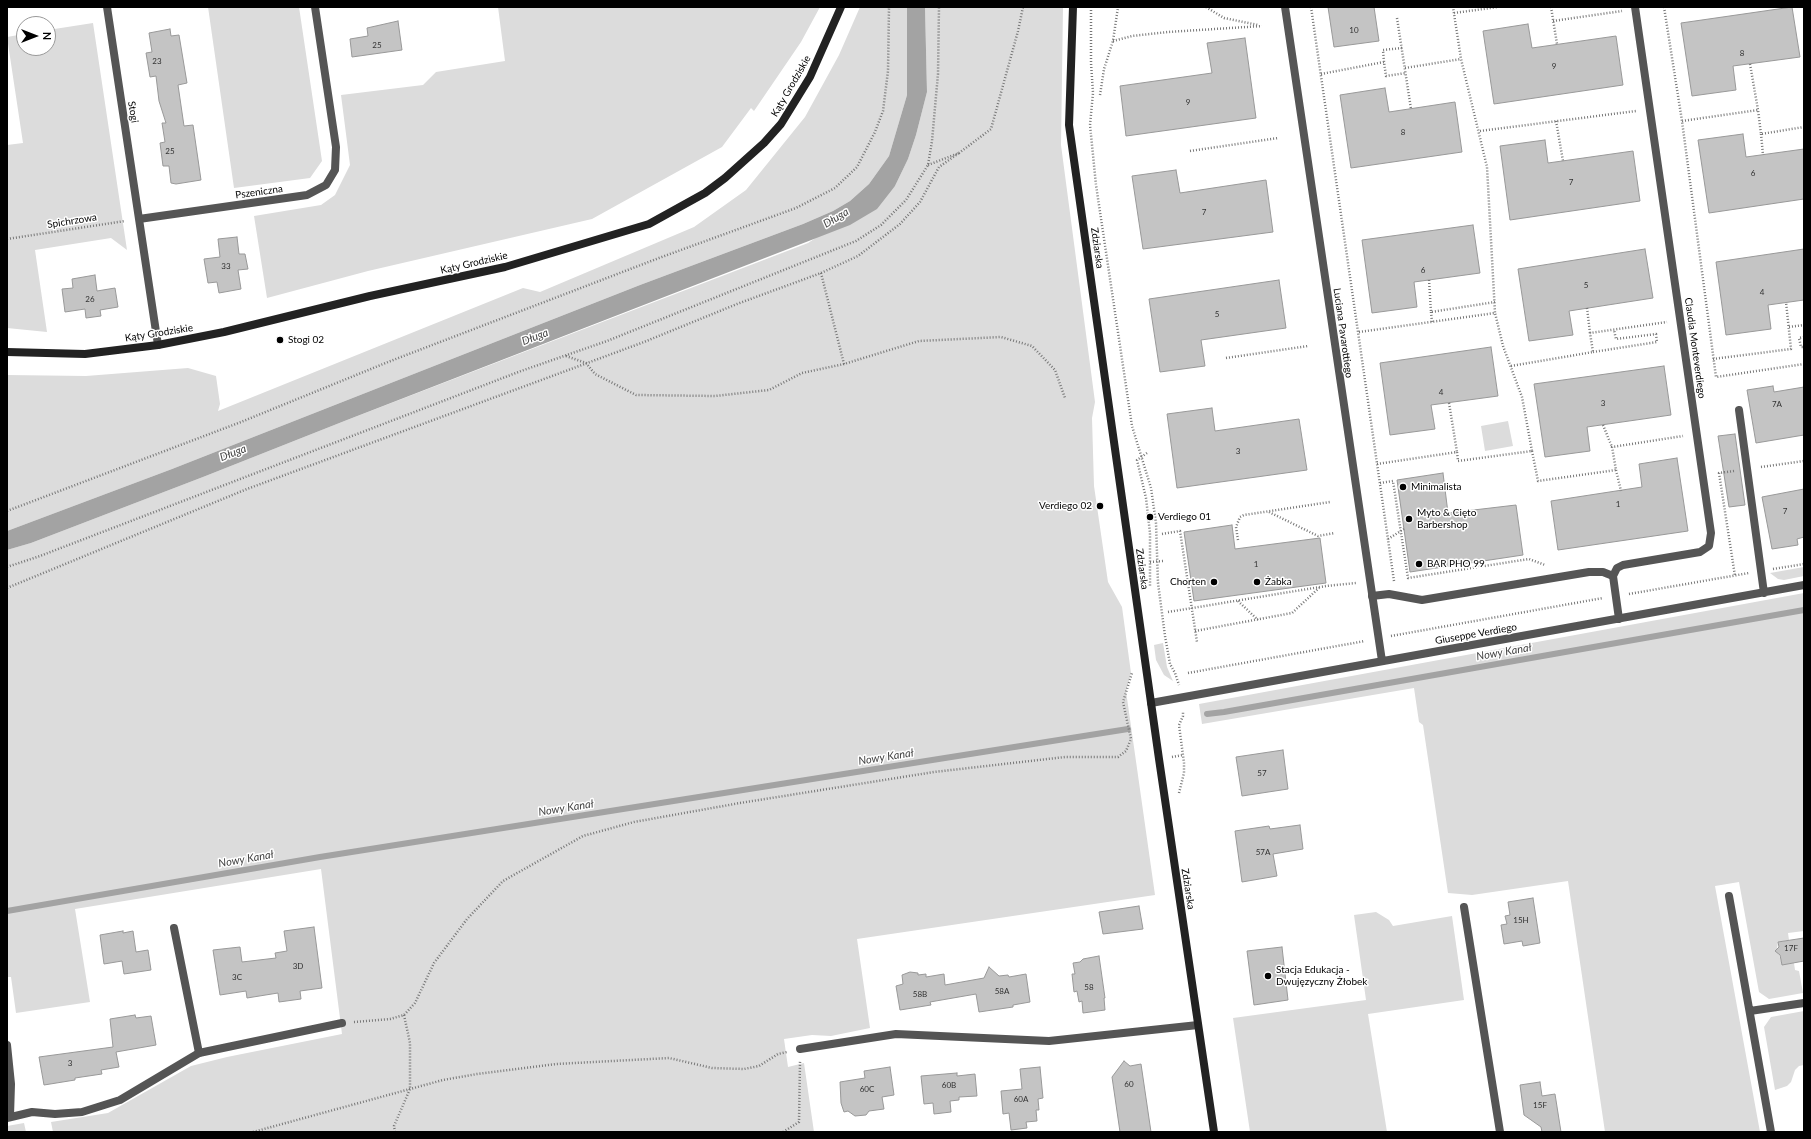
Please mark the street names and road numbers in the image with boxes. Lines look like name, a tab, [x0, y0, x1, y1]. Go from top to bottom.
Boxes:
street label: Kąty Grodziskie	[769, 53, 813, 119]
street label: Stogi	[125, 100, 141, 124]
street label: Pszeniczna	[235, 183, 283, 201]
street label: Spichrzowa	[46, 211, 98, 231]
street label: Zdziarska	[1088, 227, 1106, 269]
street label: Kąty Grodziskie	[439, 249, 509, 277]
street label: Luciana Pavarottiego	[1331, 287, 1355, 379]
street label: Claudia Monteverdiego	[1682, 297, 1708, 399]
street label: Kąty Grodziskie	[124, 322, 194, 344]
street label: Zdziarska	[1133, 548, 1151, 590]
street label: Giuseppe Verdiego	[1434, 621, 1518, 647]
street label: Zdziarska	[1179, 868, 1197, 910]

